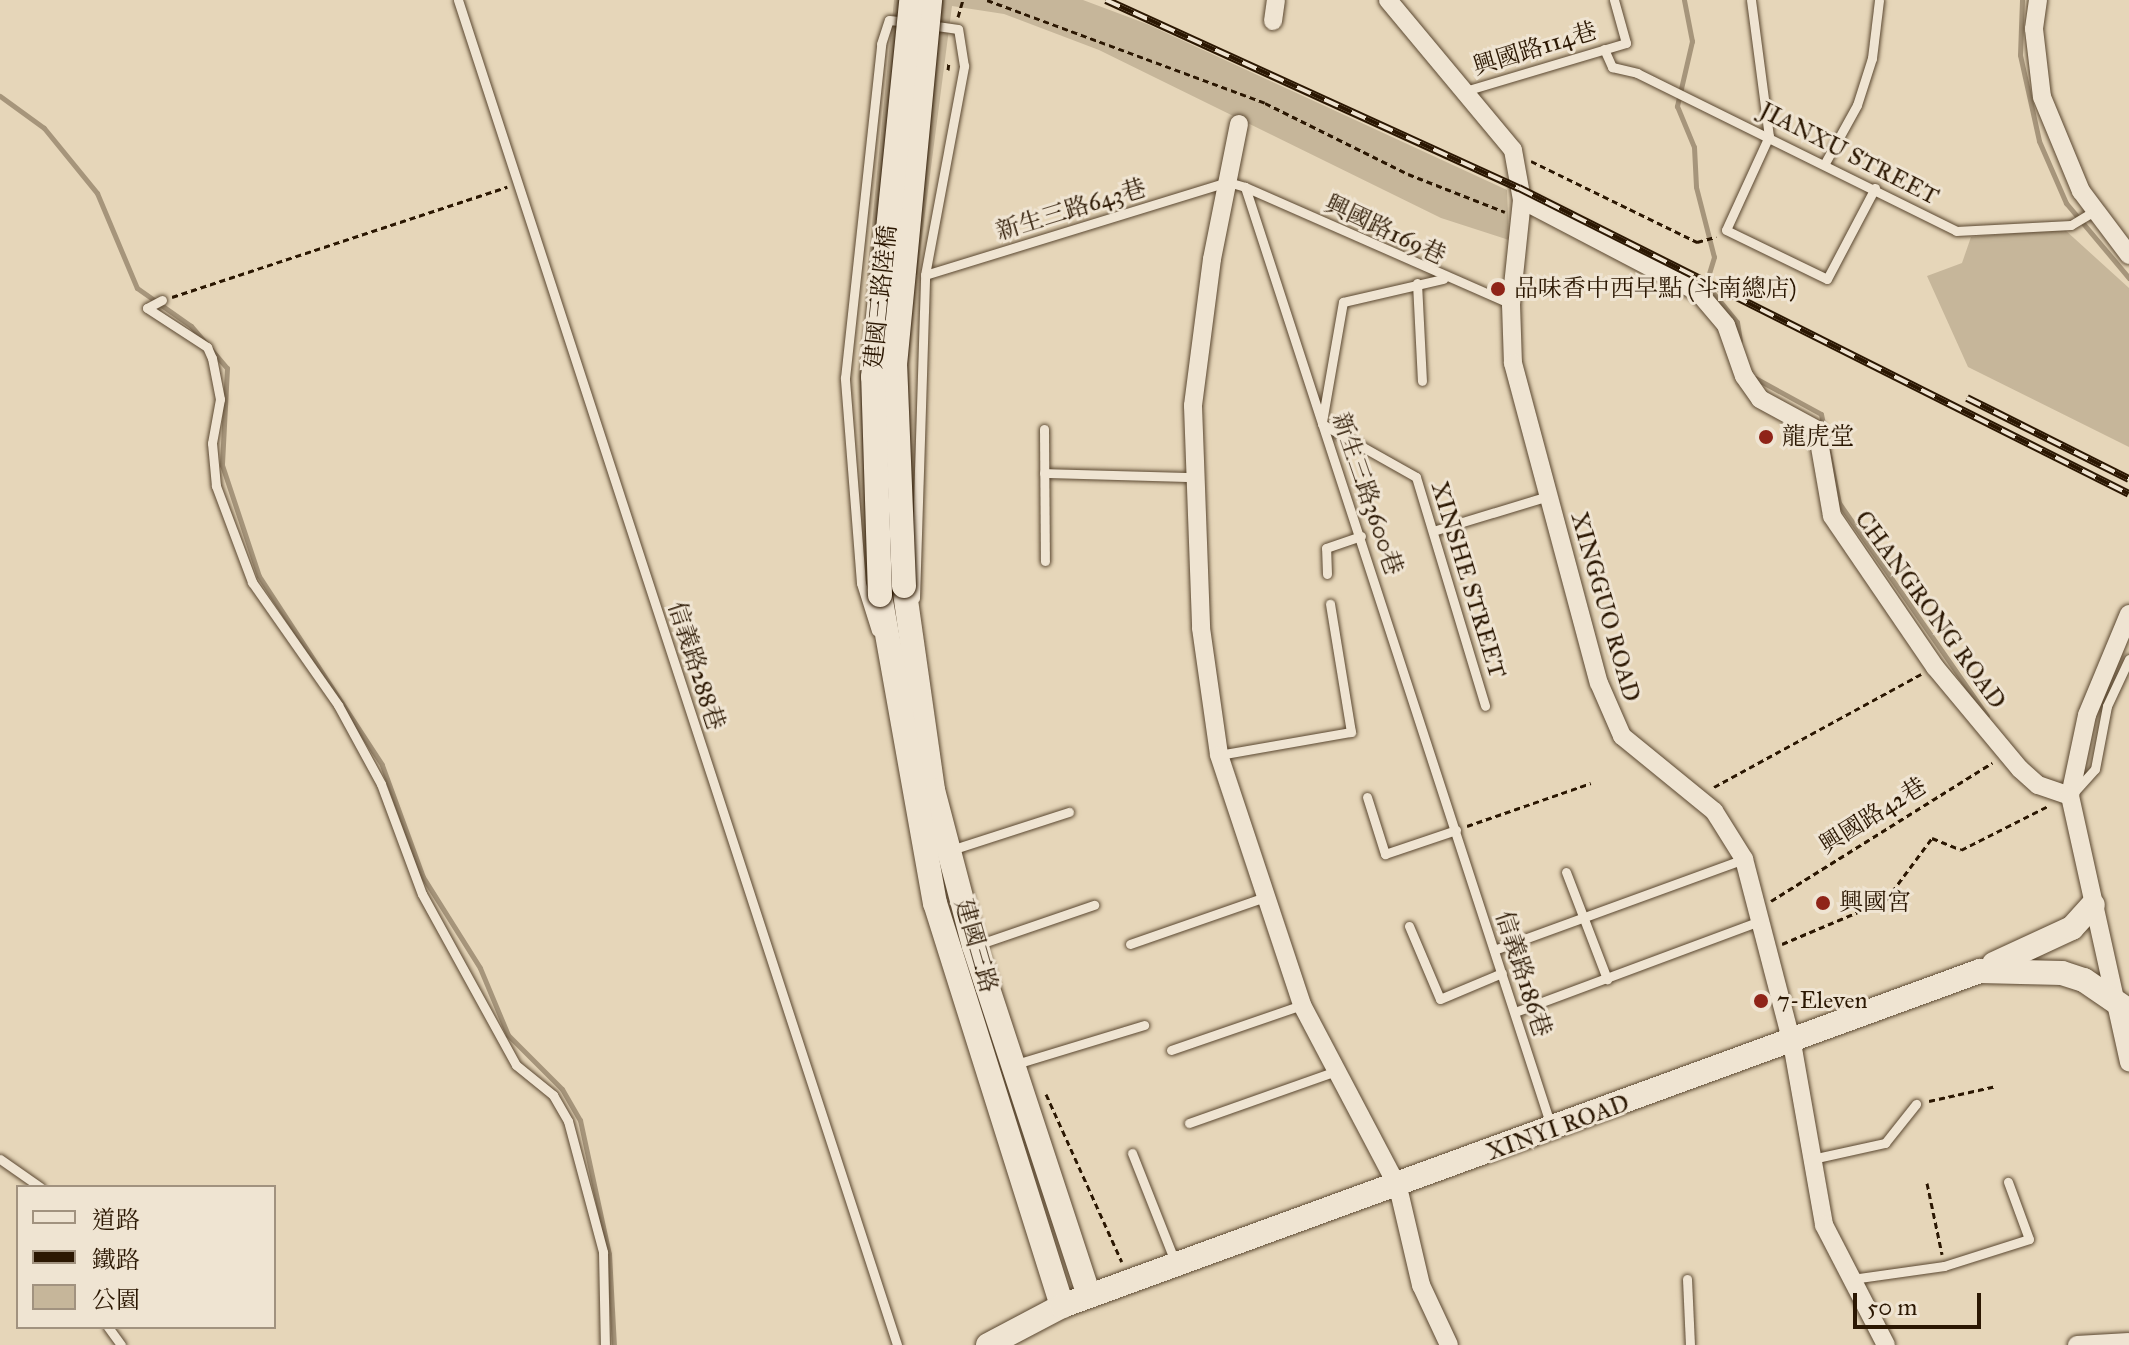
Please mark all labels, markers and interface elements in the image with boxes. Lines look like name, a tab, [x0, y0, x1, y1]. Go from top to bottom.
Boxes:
street label: 興國路114巷	[1469, 16, 1601, 82]
street label: JIANXU STREET	[1755, 96, 1943, 212]
street label: 新生三路643巷	[993, 174, 1149, 246]
street label: 興國路169巷	[1320, 189, 1450, 271]
street label: 建國三路陸橋	[859, 224, 903, 370]
place label: 品味香中西早點 (斗南總店)	[1514, 275, 1797, 303]
marker: 品味香中西早點 (斗南總店)	[1489, 280, 1507, 298]
street label: 新生三路3600巷	[1326, 409, 1408, 579]
place label: 龍虎堂	[1782, 423, 1854, 451]
marker: 龍虎堂	[1757, 428, 1775, 446]
street label: XINSHE STREET	[1424, 478, 1512, 682]
street label: CHANGRONG ROAD	[1849, 505, 2011, 715]
street label: XINGGUO ROAD	[1564, 509, 1646, 705]
street label: 信義路288巷	[662, 598, 730, 734]
street label: 興國路42巷	[1814, 772, 1932, 860]
place label: 興國宮	[1839, 889, 1911, 917]
marker: 興國宮	[1814, 894, 1832, 912]
street label: 建國三路	[949, 896, 1003, 996]
street label: 信義路186巷	[1489, 907, 1557, 1041]
place label: 7-Eleven	[1777, 987, 1867, 1015]
marker: 7-Eleven	[1752, 992, 1770, 1010]
street label: XINYI ROAD	[1483, 1089, 1633, 1167]
legend	[16, 1185, 276, 1329]
text: 道路	[92, 1205, 140, 1235]
text: 鐵路	[92, 1245, 140, 1275]
scale bar	[1857, 1277, 1985, 1327]
text: 公園	[92, 1285, 140, 1315]
text: 50 m	[1867, 1292, 1917, 1322]

